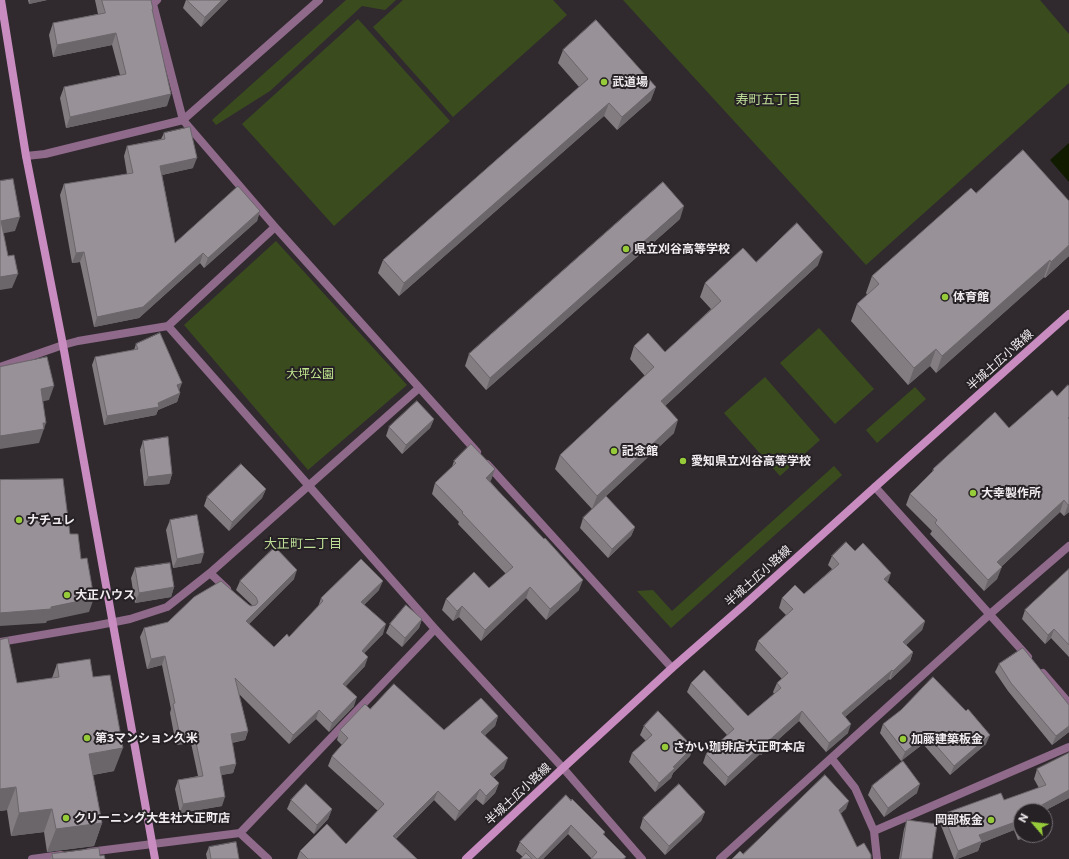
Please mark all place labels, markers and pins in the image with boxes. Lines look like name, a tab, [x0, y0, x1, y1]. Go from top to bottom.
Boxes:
place label: 武道場	[612, 75, 648, 89]
marker: 武道場	[599, 77, 609, 87]
place label: 県立刈谷高等学校	[634, 242, 730, 256]
marker: 県立刈谷高等学校	[621, 244, 631, 254]
place label: 体育館	[953, 290, 989, 304]
marker: 体育館	[940, 292, 950, 302]
place label: 記念館	[622, 444, 658, 458]
marker: 記念館	[609, 446, 619, 456]
place label: 愛知県立刈谷高等学校	[691, 454, 811, 468]
marker: 愛知県立刈谷高等学校	[678, 456, 688, 466]
place label: 大幸製作所	[981, 486, 1041, 500]
marker: 大幸製作所	[968, 488, 978, 498]
place label: ナチュレ	[27, 513, 75, 527]
marker: ナチュレ	[14, 515, 24, 525]
place label: 大正ハウス	[75, 588, 135, 602]
marker: 大正ハウス	[62, 590, 72, 600]
place label: 第3マンション久米	[95, 731, 198, 745]
place label: 加藤建築板金	[911, 732, 983, 746]
marker: 第3マンション久米	[82, 733, 92, 743]
marker: 加藤建築板金	[898, 734, 908, 744]
place label: さかい珈琲店大正町本店	[673, 740, 805, 754]
marker: さかい珈琲店大正町本店	[660, 742, 670, 752]
place label: クリーニング大生社大正町店	[74, 811, 230, 825]
marker: クリーニング大生社大正町店	[61, 813, 71, 823]
place label: 岡部板金	[935, 813, 983, 827]
marker: 岡部板金	[986, 815, 996, 825]

